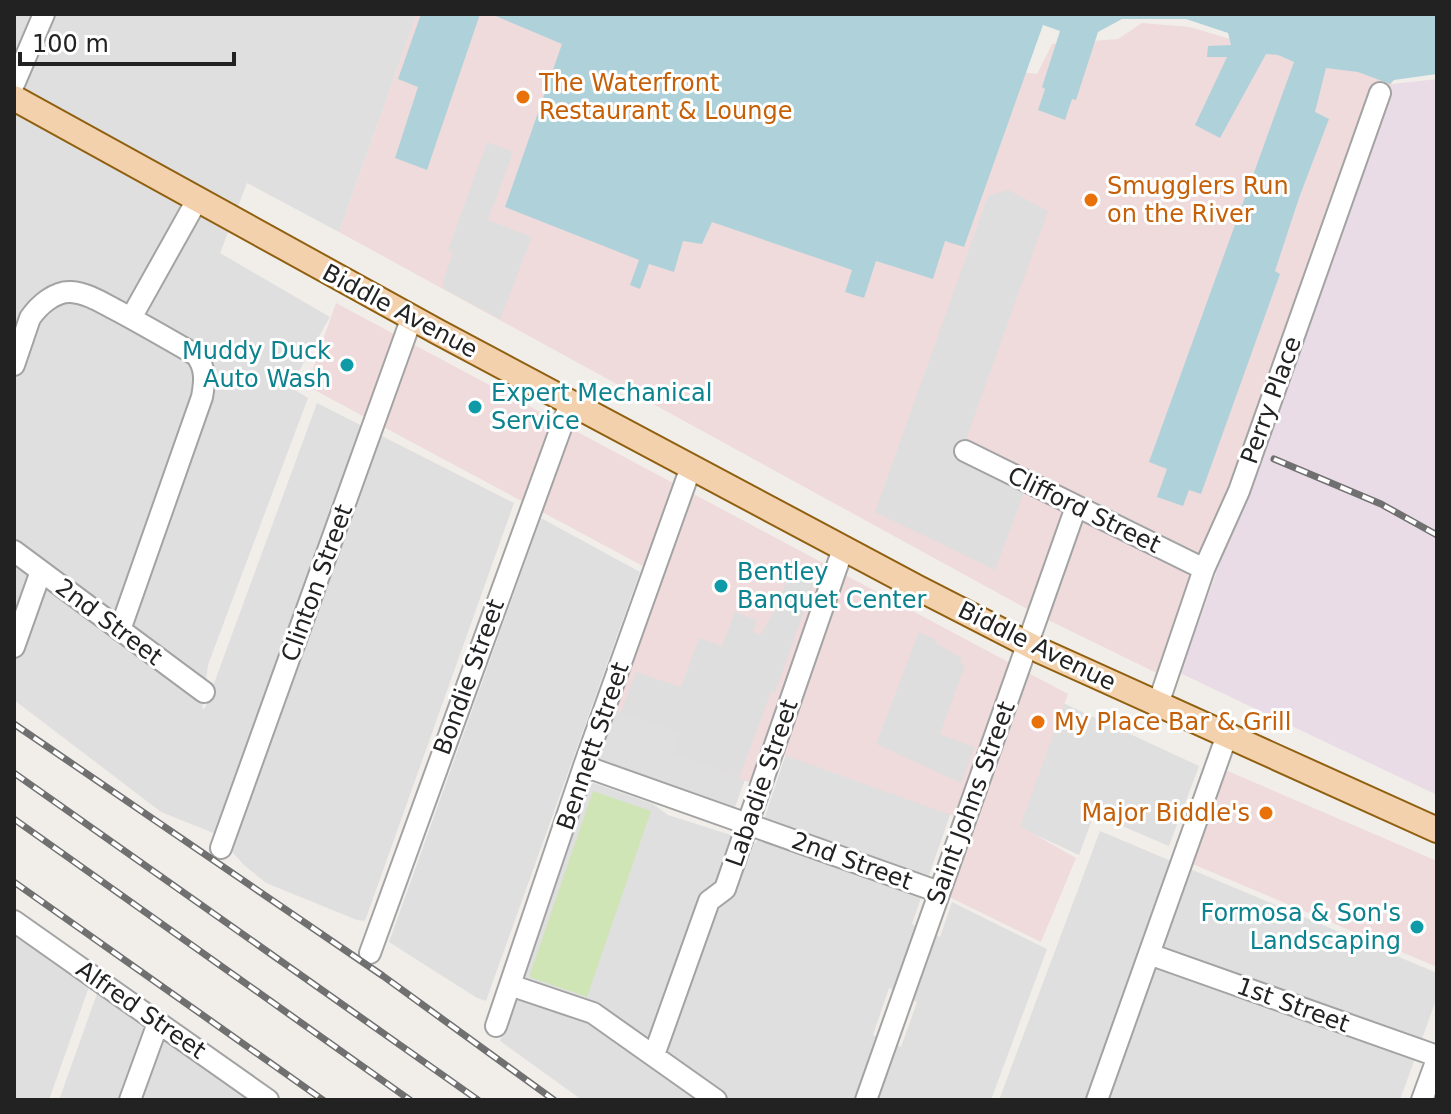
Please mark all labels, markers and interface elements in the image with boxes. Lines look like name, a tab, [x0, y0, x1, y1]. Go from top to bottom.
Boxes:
scale bar	[20, 16, 234, 66]
text: 100 m	[32, 30, 109, 58]
place label: The Waterfront Restaurant & Lounge	[538, 69, 792, 125]
marker: The Waterfront Restaurant & Lounge	[514, 88, 532, 106]
place label: Smugglers Run on the River	[1107, 172, 1289, 228]
marker: Smugglers Run on the River	[1082, 191, 1100, 209]
street label: Biddle Avenue	[318, 258, 482, 364]
street label: Perry Place	[1235, 333, 1307, 467]
place label: Muddy Duck Auto Wash	[182, 337, 331, 393]
marker: Muddy Duck Auto Wash	[338, 356, 356, 374]
place label: Expert Mechanical Service	[491, 379, 712, 435]
marker: Expert Mechanical Service	[466, 398, 484, 416]
street label: Clifford Street	[1003, 461, 1165, 559]
street label: Clinton Street	[276, 501, 358, 665]
place label: Bentley Banquet Center	[737, 558, 927, 614]
street label: 2nd Street	[50, 573, 168, 671]
marker: Bentley Banquet Center	[712, 577, 730, 595]
street label: Bondie Street	[428, 595, 510, 759]
street label: Biddle Avenue	[954, 596, 1120, 696]
street label: Bennett Street	[551, 658, 635, 834]
street label: Labadie Street	[720, 696, 804, 870]
street label: Saint Johns Street	[921, 698, 1021, 908]
place label: My Place Bar & Grill	[1054, 708, 1291, 736]
marker: My Place Bar & Grill	[1029, 713, 1047, 731]
place label: Major Biddle's	[1082, 799, 1250, 827]
marker: Major Biddle's	[1257, 804, 1275, 822]
street label: 2nd Street	[788, 826, 916, 896]
place label: Formosa & Son's Landscaping	[1200, 899, 1401, 955]
marker: Formosa & Son's Landscaping	[1408, 918, 1426, 936]
street label: Alfred Street	[71, 955, 211, 1065]
street label: 1st Street	[1233, 972, 1353, 1038]

